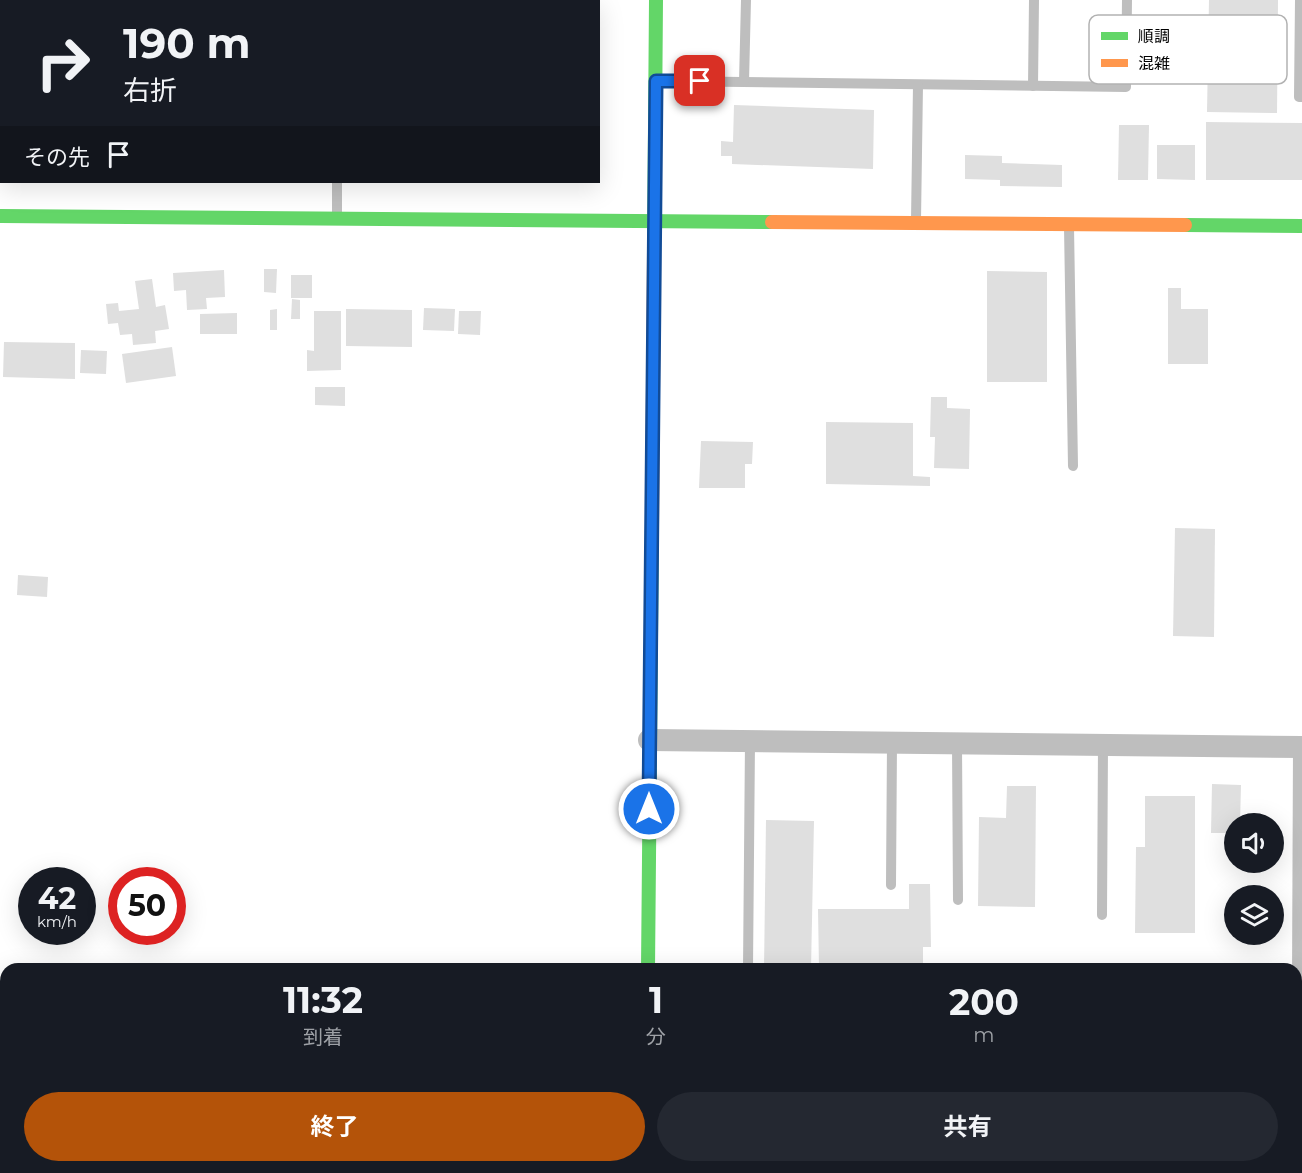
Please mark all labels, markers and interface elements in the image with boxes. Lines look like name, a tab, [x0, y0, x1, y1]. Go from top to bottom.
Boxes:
legend	[1089, 15, 1287, 84]
text: 190 m	[123, 17, 251, 69]
icon: right	[24, 24, 102, 102]
text: 順調	[1138, 27, 1170, 46]
text: 混雑	[1138, 54, 1170, 73]
pin	[674, 55, 725, 106]
icon: arrive	[683, 64, 716, 97]
text: 右折	[123, 74, 177, 107]
icon: arrive	[102, 138, 135, 171]
text: その先	[24, 144, 90, 171]
position arrow	[617, 777, 681, 841]
map controls	[1224, 813, 1284, 945]
button: sound	[1224, 813, 1284, 873]
speed limit sign: 50	[108, 867, 186, 945]
text: 42	[38, 880, 76, 917]
button: layers	[1224, 885, 1284, 945]
text: km/h	[37, 912, 77, 931]
text: 11:32	[283, 978, 363, 1022]
text: 1	[649, 978, 663, 1022]
text: 200	[949, 980, 1019, 1024]
text: m	[973, 1023, 995, 1047]
text: 到着	[303, 1025, 343, 1049]
text: 分	[646, 1025, 666, 1049]
button: 終了	[24, 1092, 645, 1161]
button: 共有	[657, 1092, 1278, 1161]

